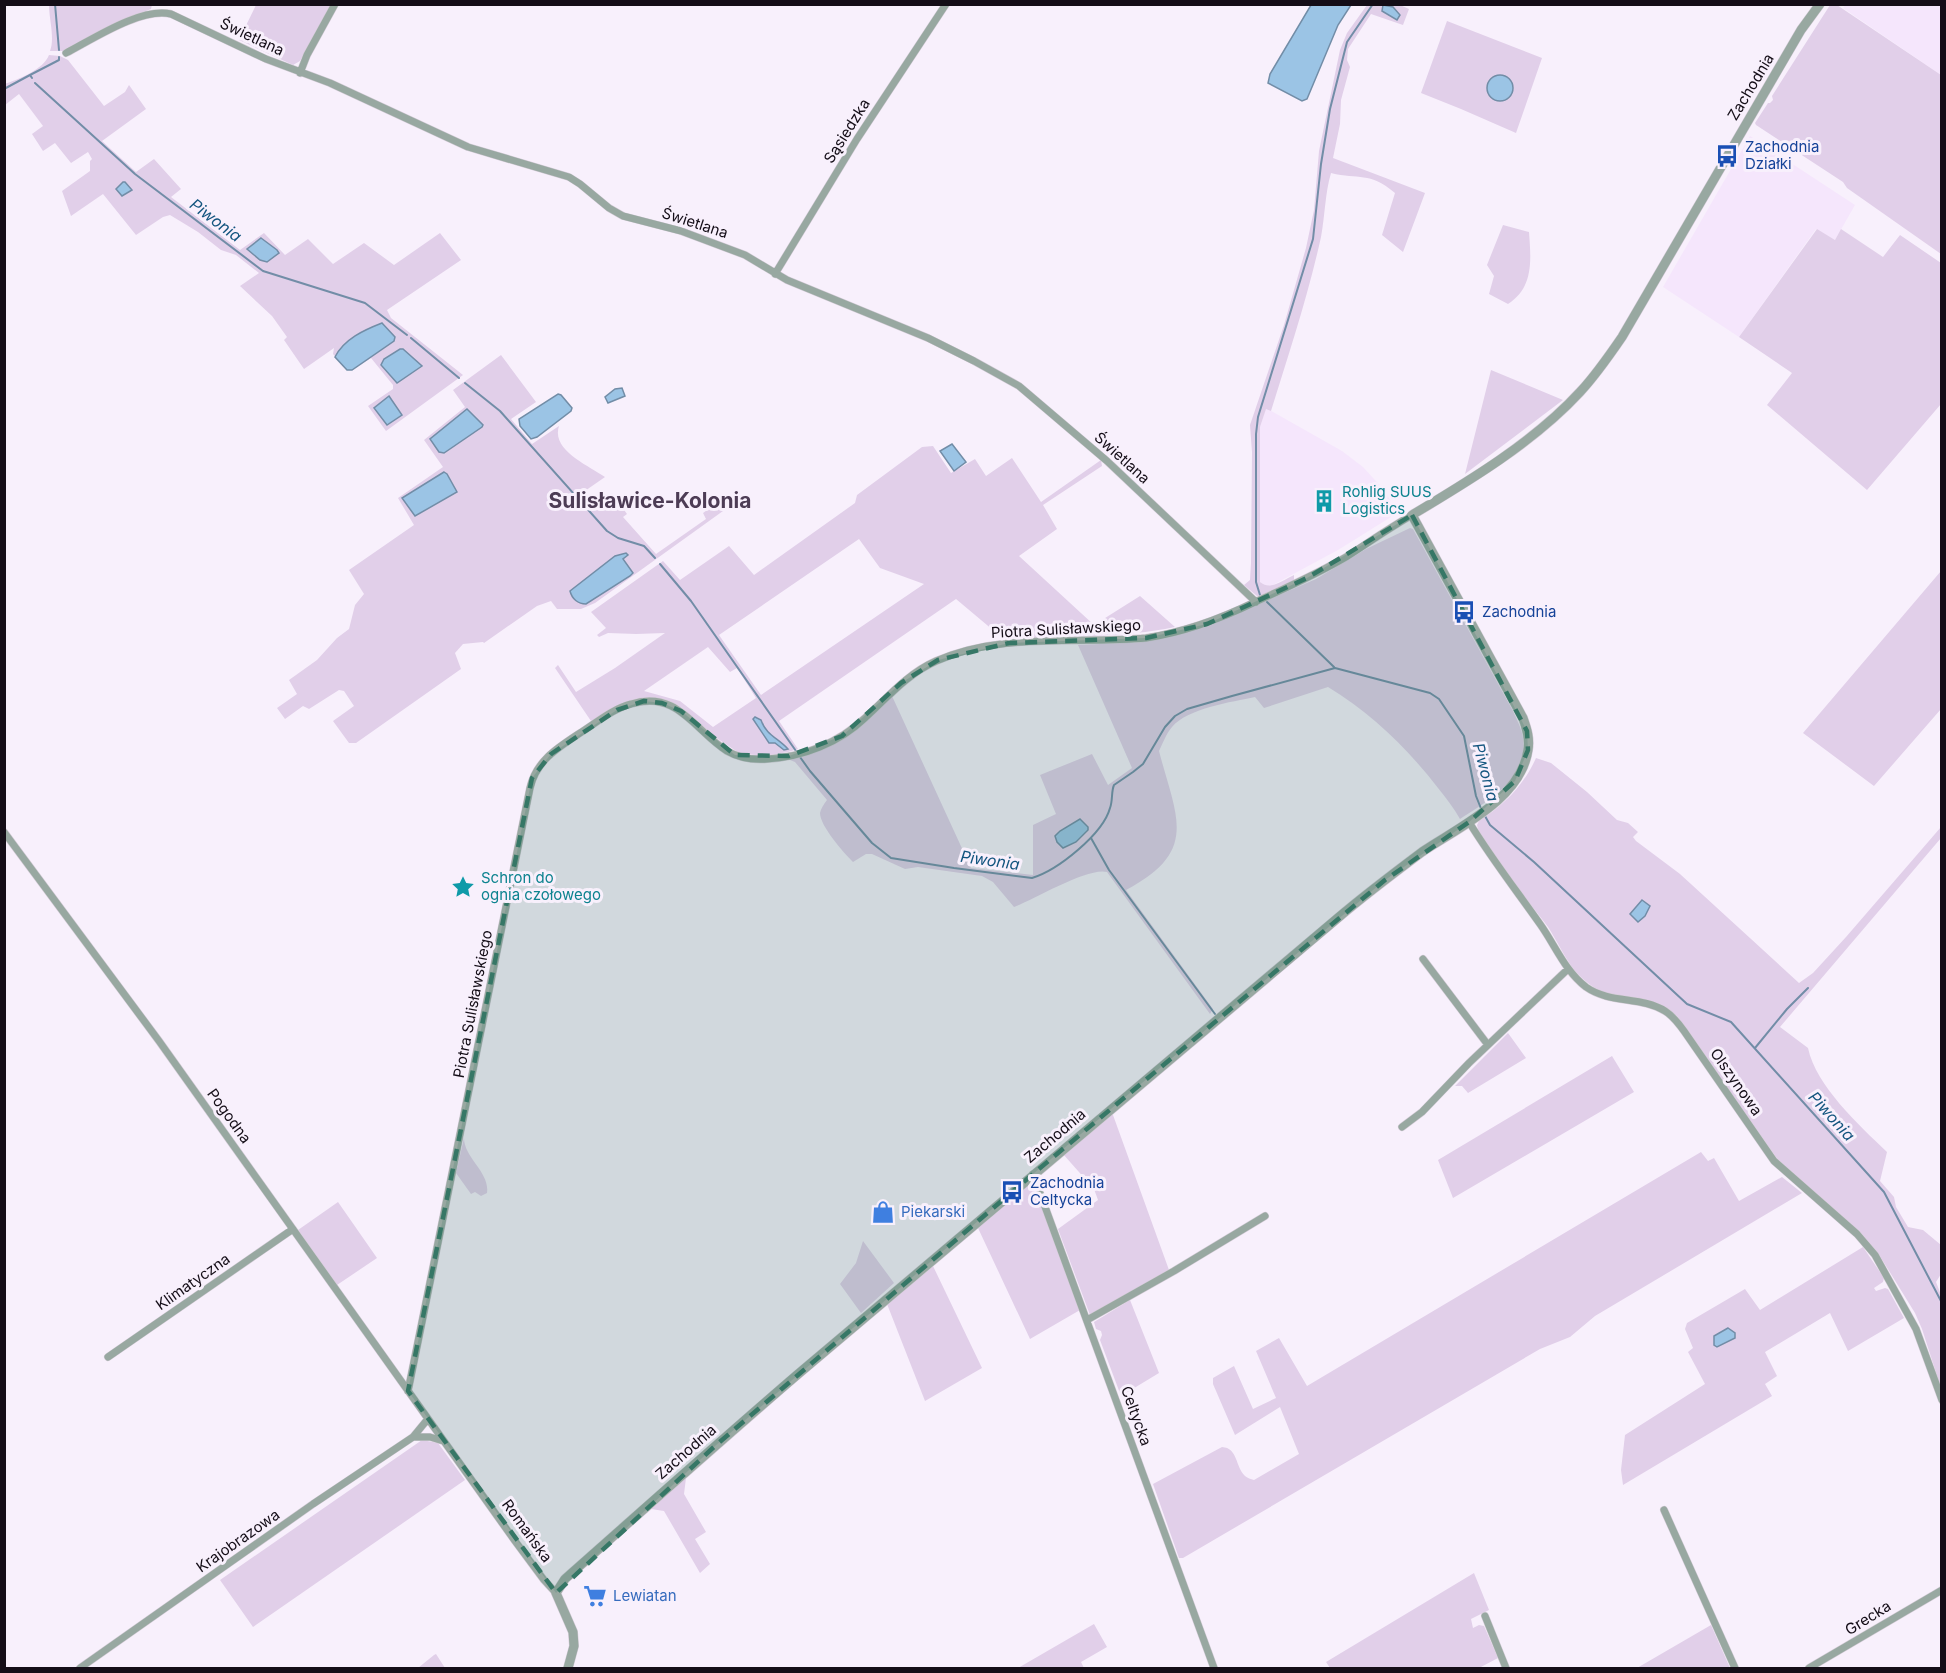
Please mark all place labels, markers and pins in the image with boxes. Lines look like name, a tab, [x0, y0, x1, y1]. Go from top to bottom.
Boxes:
place label: Zachodnia Działki	[1745, 137, 1819, 173]
bus stop icon: Zachodnia Działki	[1714, 143, 1740, 169]
place label: Rohlig SUUS Logistics	[1342, 482, 1432, 518]
building icon: Rohlig SUUS Logistics	[1311, 488, 1337, 514]
bus stop icon: Zachodnia	[1451, 599, 1477, 625]
place label: Zachodnia	[1482, 602, 1556, 621]
place label: Schron do ognia czołowego	[481, 868, 601, 904]
place icon: Schron do ognia czołowego	[450, 874, 476, 900]
place label: Zachodnia Celtycka	[1030, 1173, 1104, 1209]
bus stop icon: Zachodnia Celtycka	[999, 1179, 1025, 1205]
shop icon: Piekarski	[870, 1199, 896, 1225]
place label: Piekarski	[901, 1202, 965, 1221]
supermarket icon: Lewiatan	[582, 1583, 608, 1609]
place label: Lewiatan	[613, 1586, 677, 1605]

